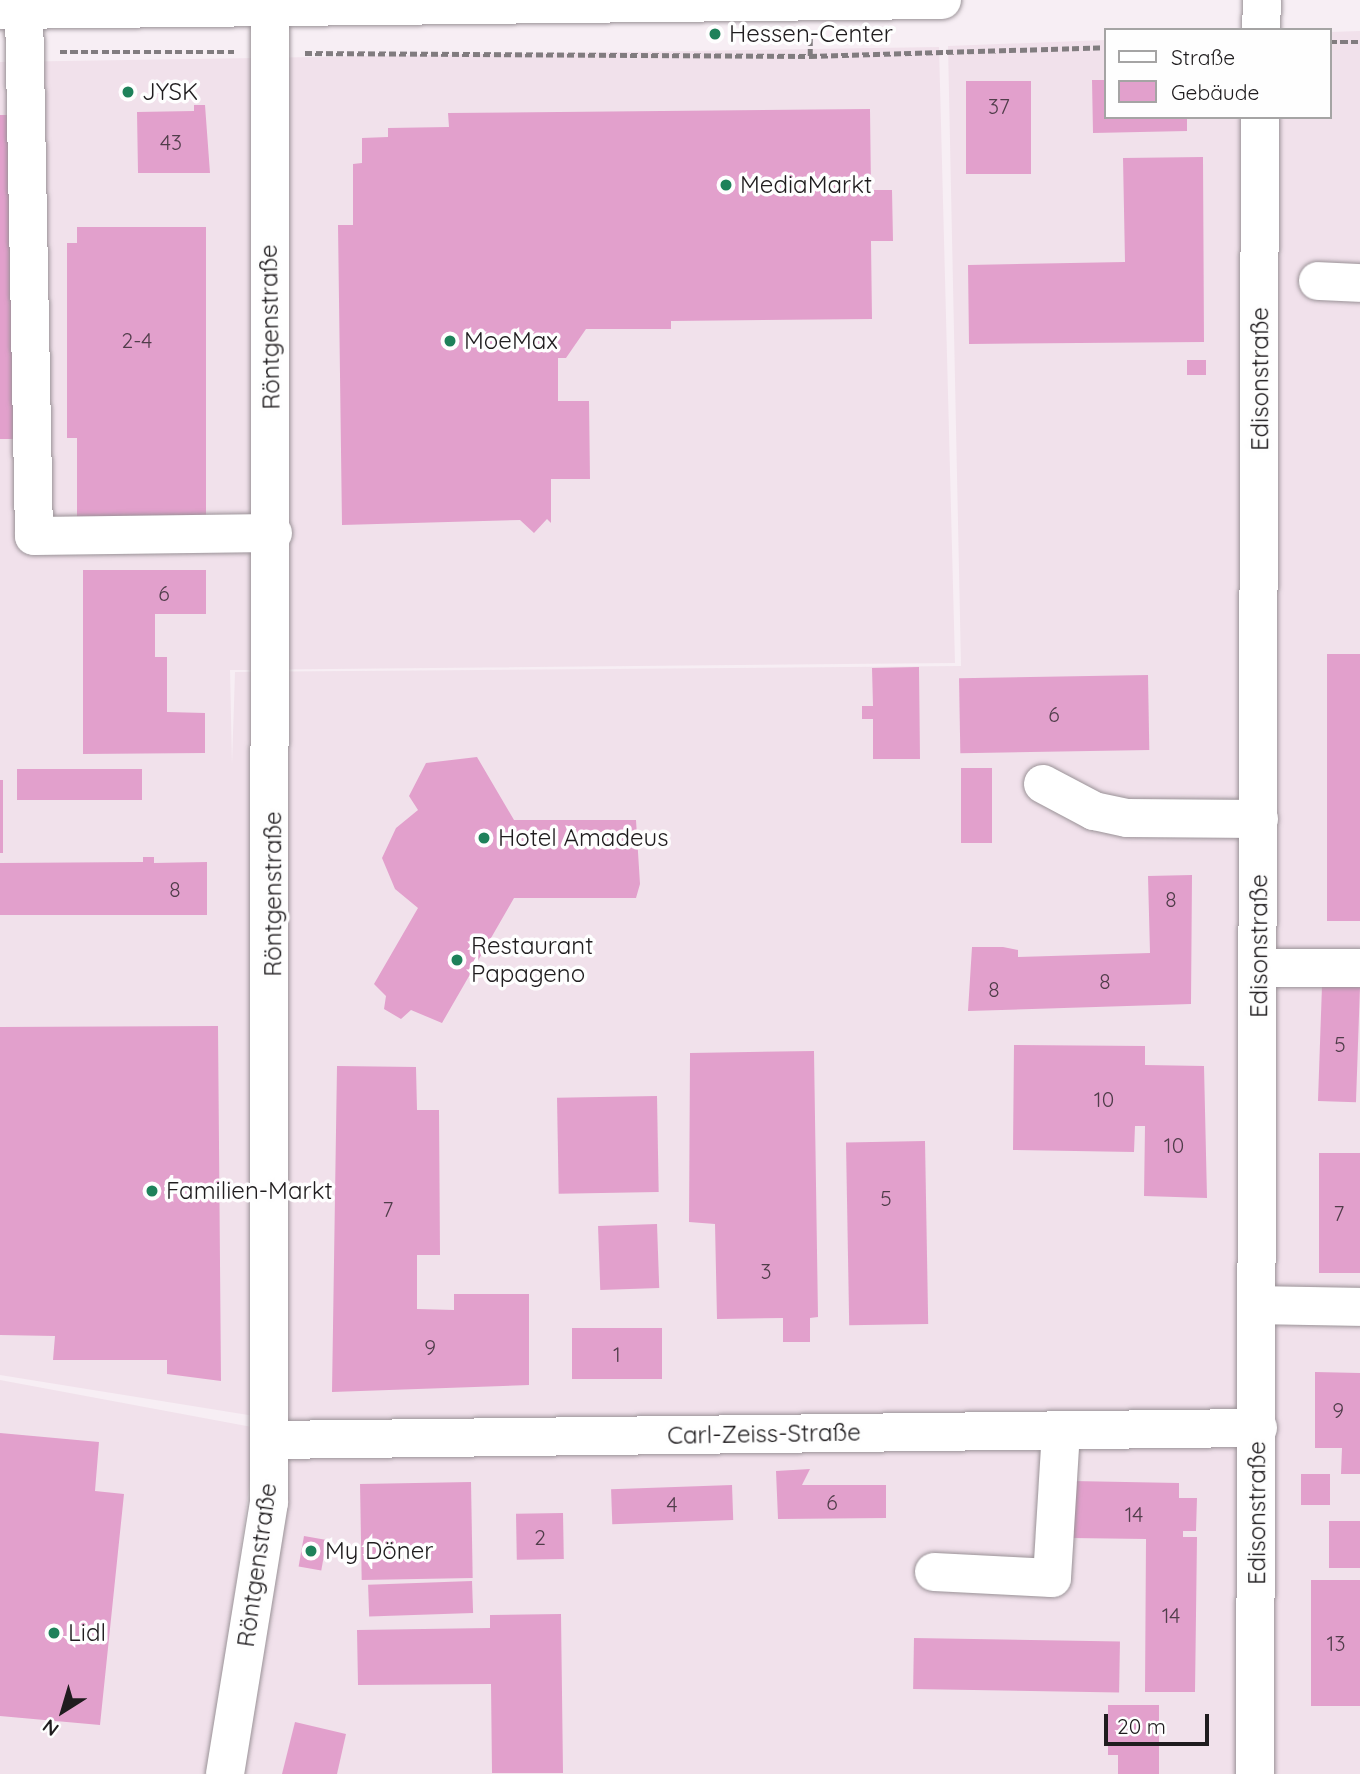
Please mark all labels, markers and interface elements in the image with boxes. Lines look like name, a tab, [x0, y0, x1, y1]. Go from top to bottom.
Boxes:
place label: Hessen-Center	[729, 20, 893, 48]
marker: Hessen-Center	[707, 26, 723, 42]
legend	[1104, 28, 1332, 119]
text: Straße	[1171, 44, 1235, 70]
place label: JYSK	[142, 78, 198, 106]
text: Gebäude	[1171, 79, 1259, 105]
marker: JYSK	[120, 84, 136, 100]
house number: 37	[988, 93, 1010, 119]
house number: 43	[160, 129, 182, 155]
place label: MediaMarkt	[740, 171, 872, 199]
marker: MediaMarkt	[718, 177, 734, 193]
street label: Röntgenstraße	[254, 244, 286, 410]
street label: Edisonstraße	[1246, 307, 1274, 451]
house number: 2-4	[122, 327, 152, 353]
place label: MoeMax	[464, 327, 558, 355]
marker: MoeMax	[442, 333, 458, 349]
house number: 6	[158, 580, 170, 606]
house number: 6	[1048, 701, 1060, 727]
street label: Röntgenstraße	[259, 811, 287, 977]
place label: Hotel Amadeus	[498, 824, 668, 852]
marker: Hotel Amadeus	[476, 830, 492, 846]
street label: Edisonstraße	[1245, 874, 1273, 1018]
house number: 8	[169, 876, 181, 902]
house number: 8	[1165, 886, 1177, 912]
place label: Restaurant Papageno	[471, 932, 593, 988]
marker: Restaurant Papageno	[449, 952, 465, 968]
house number: 8	[1099, 968, 1111, 994]
house number: 8	[988, 976, 1000, 1002]
house number: 5	[1334, 1031, 1346, 1057]
house number: 10	[1094, 1086, 1114, 1112]
house number: 10	[1164, 1132, 1184, 1158]
place label: Familien-Markt	[166, 1177, 333, 1205]
marker: Familien-Markt	[144, 1183, 160, 1199]
house number: 5	[880, 1185, 892, 1211]
house number: 7	[383, 1196, 393, 1222]
house number: 7	[1334, 1200, 1344, 1226]
house number: 3	[760, 1258, 772, 1284]
house number: 9	[424, 1334, 436, 1360]
house number: 1	[613, 1341, 621, 1367]
house number: 9	[1332, 1397, 1344, 1423]
street label: Carl-Zeiss-Straße	[667, 1418, 861, 1450]
street label: Edisonstraße	[1243, 1441, 1271, 1585]
street label: Röntgenstraße	[231, 1481, 283, 1649]
house number: 6	[826, 1489, 838, 1515]
house number: 4	[666, 1491, 678, 1517]
house number: 14	[1125, 1501, 1143, 1527]
house number: 2	[534, 1524, 546, 1550]
place label: My Döner	[325, 1537, 433, 1565]
marker: My Döner	[303, 1543, 319, 1559]
house number: 14	[1162, 1602, 1180, 1628]
place label: Lidl	[68, 1619, 106, 1647]
marker: Lidl	[46, 1625, 62, 1641]
house number: 13	[1327, 1630, 1345, 1656]
north arrow	[28, 1676, 98, 1746]
scale bar	[1108, 1700, 1213, 1744]
text: 20 m	[1117, 1713, 1166, 1739]
text: N	[38, 1714, 63, 1742]

